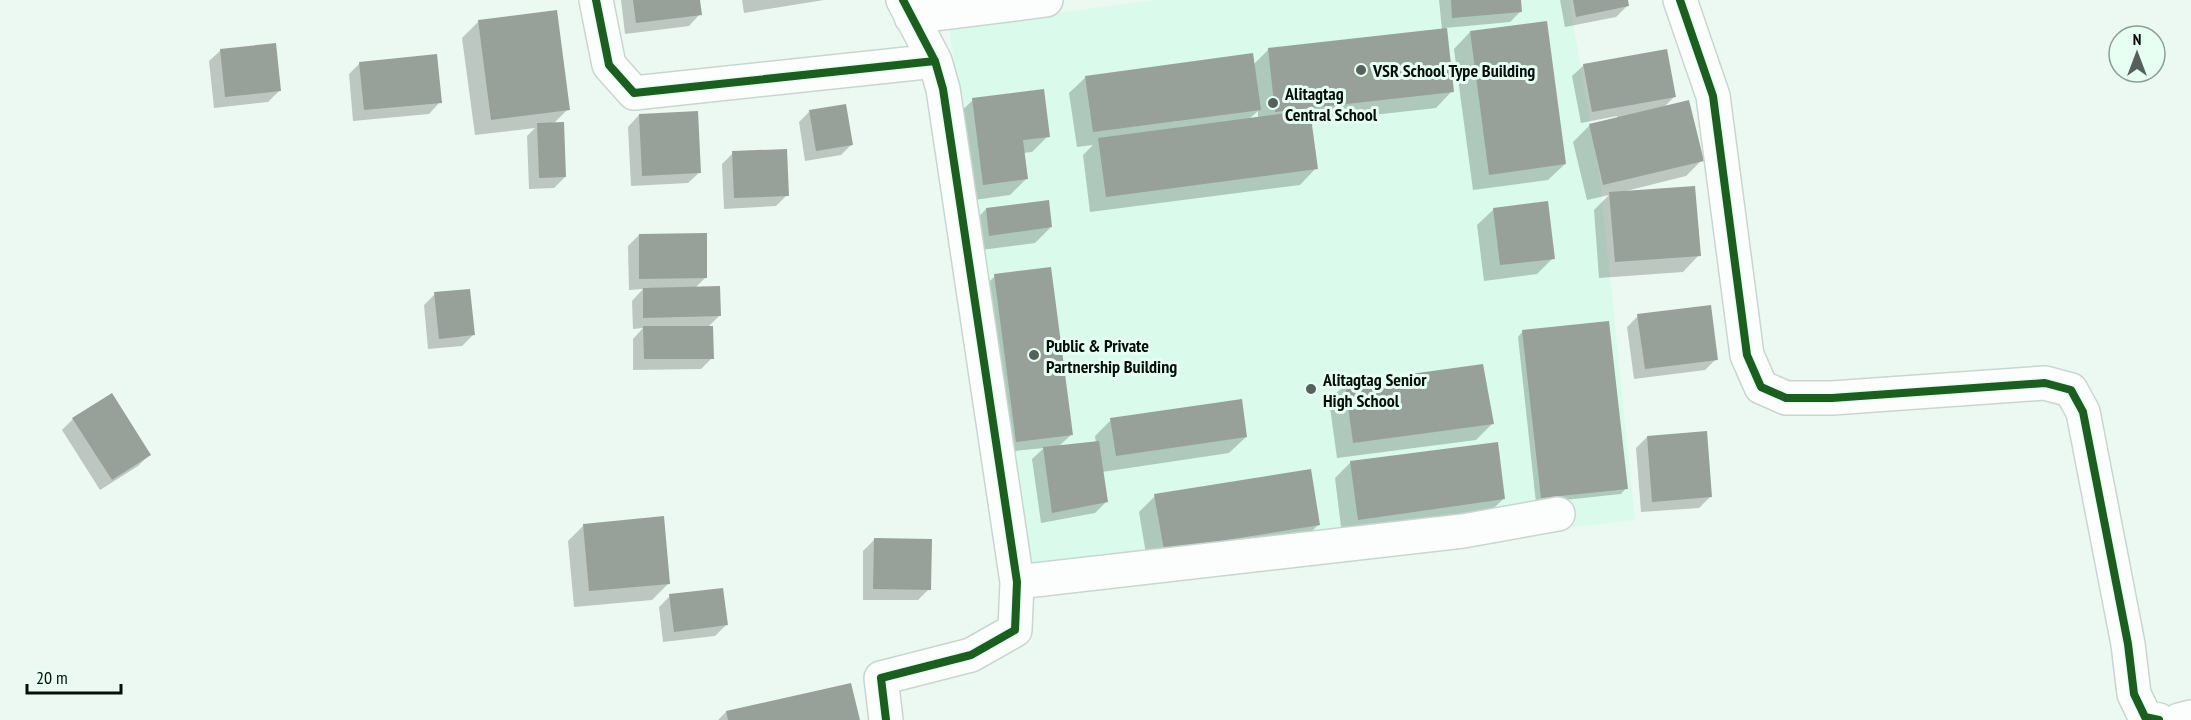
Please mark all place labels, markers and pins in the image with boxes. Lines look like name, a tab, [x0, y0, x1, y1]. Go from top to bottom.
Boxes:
place label: VSR School Type Building	[1372, 59, 1535, 82]
marker: VSR School Type Building	[1354, 63, 1368, 77]
place label: Alitagtag Central School	[1284, 82, 1378, 126]
marker: Alitagtag Central School	[1266, 96, 1280, 110]
place label: Public & Private Partnership Building	[1046, 334, 1177, 378]
marker: Public & Private Partnership Building	[1027, 348, 1041, 362]
place label: Alitagtag Senior High School	[1322, 368, 1427, 412]
marker: Alitagtag Senior High School	[1304, 382, 1318, 396]

